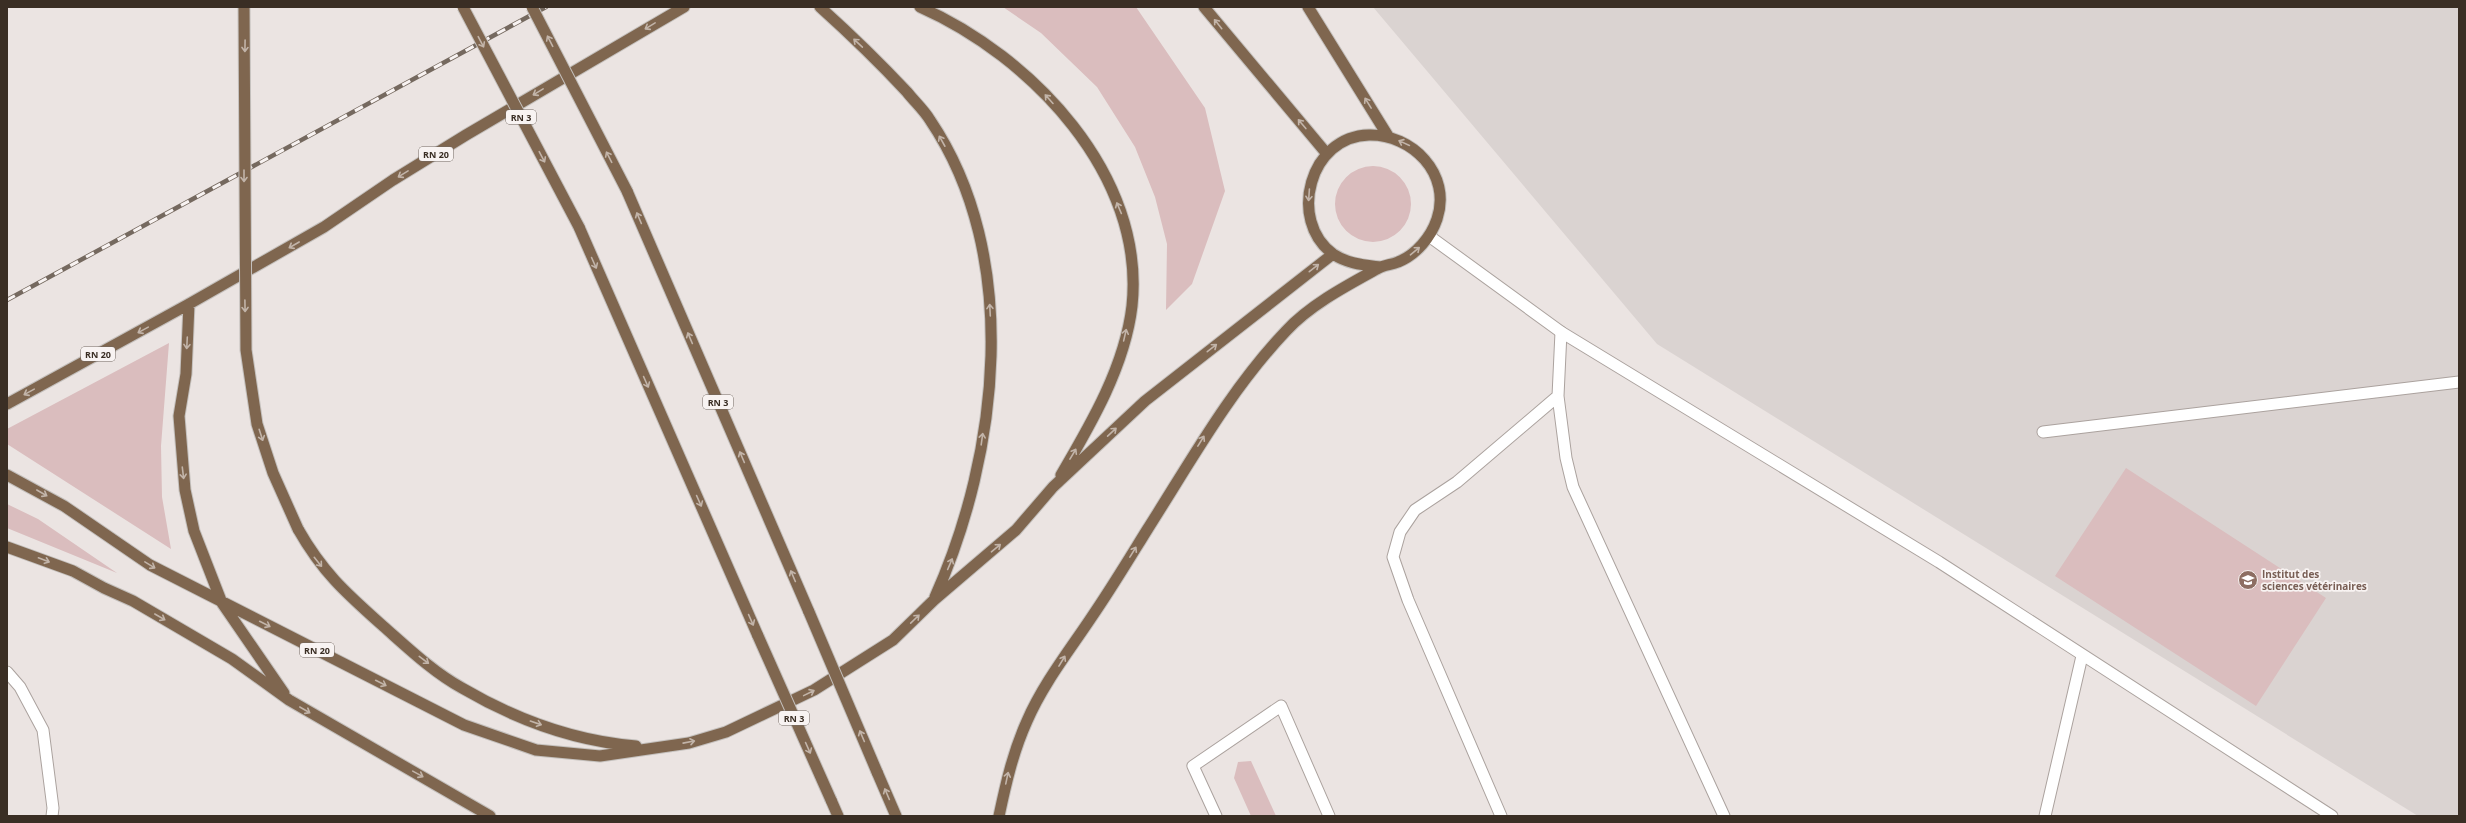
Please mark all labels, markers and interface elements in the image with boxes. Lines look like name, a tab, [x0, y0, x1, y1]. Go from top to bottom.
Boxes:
one-way arrow	[1214, 19, 1222, 30]
one-way arrow	[644, 23, 656, 31]
one-way arrow	[478, 35, 486, 47]
one-way arrow	[546, 35, 553, 47]
one-way arrow	[853, 38, 864, 47]
one-way arrow	[241, 39, 249, 52]
one-way arrow	[532, 89, 544, 97]
one-way arrow	[1045, 94, 1054, 104]
one-way arrow	[1364, 98, 1372, 109]
road number: RN 3	[506, 110, 536, 124]
one-way arrow	[1297, 118, 1306, 129]
one-way arrow	[938, 135, 946, 147]
one-way arrow	[1398, 138, 1410, 146]
road number: RN 20	[419, 147, 453, 161]
one-way arrow	[538, 150, 546, 162]
one-way arrow	[605, 151, 613, 163]
one-way arrow	[240, 169, 247, 182]
one-way arrow	[397, 171, 409, 179]
one-way arrow	[1305, 189, 1312, 202]
one-way arrow	[1115, 202, 1122, 214]
one-way arrow	[634, 213, 642, 225]
one-way arrow	[288, 241, 300, 249]
one-way arrow	[1410, 246, 1420, 255]
one-way arrow	[591, 256, 599, 268]
one-way arrow	[1309, 264, 1320, 273]
one-way arrow	[241, 299, 249, 312]
one-way arrow	[986, 303, 993, 316]
one-way arrow	[137, 326, 149, 334]
one-way arrow	[1121, 329, 1129, 342]
one-way arrow	[686, 332, 693, 344]
one-way arrow	[184, 336, 191, 349]
one-way arrow	[1206, 344, 1217, 353]
road number: RN 20	[81, 347, 115, 361]
one-way arrow	[643, 376, 651, 388]
one-way arrow	[23, 388, 35, 396]
road number: RN 3	[703, 395, 733, 409]
one-way arrow	[1107, 427, 1117, 437]
one-way arrow	[258, 428, 265, 441]
one-way arrow	[978, 433, 986, 446]
one-way arrow	[1197, 436, 1205, 447]
one-way arrow	[1070, 448, 1078, 460]
one-way arrow	[738, 451, 745, 463]
one-way arrow	[179, 466, 187, 479]
one-way arrow	[35, 490, 47, 497]
one-way arrow	[695, 495, 703, 507]
one-way arrow	[990, 543, 1001, 552]
one-way arrow	[1129, 547, 1137, 558]
one-way arrow	[37, 556, 49, 564]
one-way arrow	[314, 557, 323, 568]
one-way arrow	[946, 559, 954, 571]
one-way arrow	[144, 561, 156, 569]
place label: Institut des sciences vétérinaires	[2262, 567, 2367, 593]
school or university icon: Institut des sciences vétérinaires	[2237, 569, 2259, 591]
one-way arrow	[789, 571, 796, 583]
one-way arrow	[154, 613, 166, 621]
one-way arrow	[748, 614, 755, 626]
one-way arrow	[910, 614, 920, 623]
one-way arrow	[259, 621, 271, 628]
road number: RN 20	[300, 643, 334, 657]
one-way arrow	[418, 656, 429, 664]
one-way arrow	[1058, 656, 1066, 667]
one-way arrow	[375, 680, 387, 687]
one-way arrow	[802, 688, 814, 696]
one-way arrow	[299, 706, 311, 714]
road number: RN 3	[779, 711, 809, 725]
one-way arrow	[530, 720, 542, 728]
one-way arrow	[858, 731, 865, 743]
one-way arrow	[682, 738, 695, 746]
one-way arrow	[804, 742, 812, 754]
one-way arrow	[412, 771, 424, 778]
one-way arrow	[1004, 772, 1012, 785]
one-way arrow	[882, 789, 890, 801]

